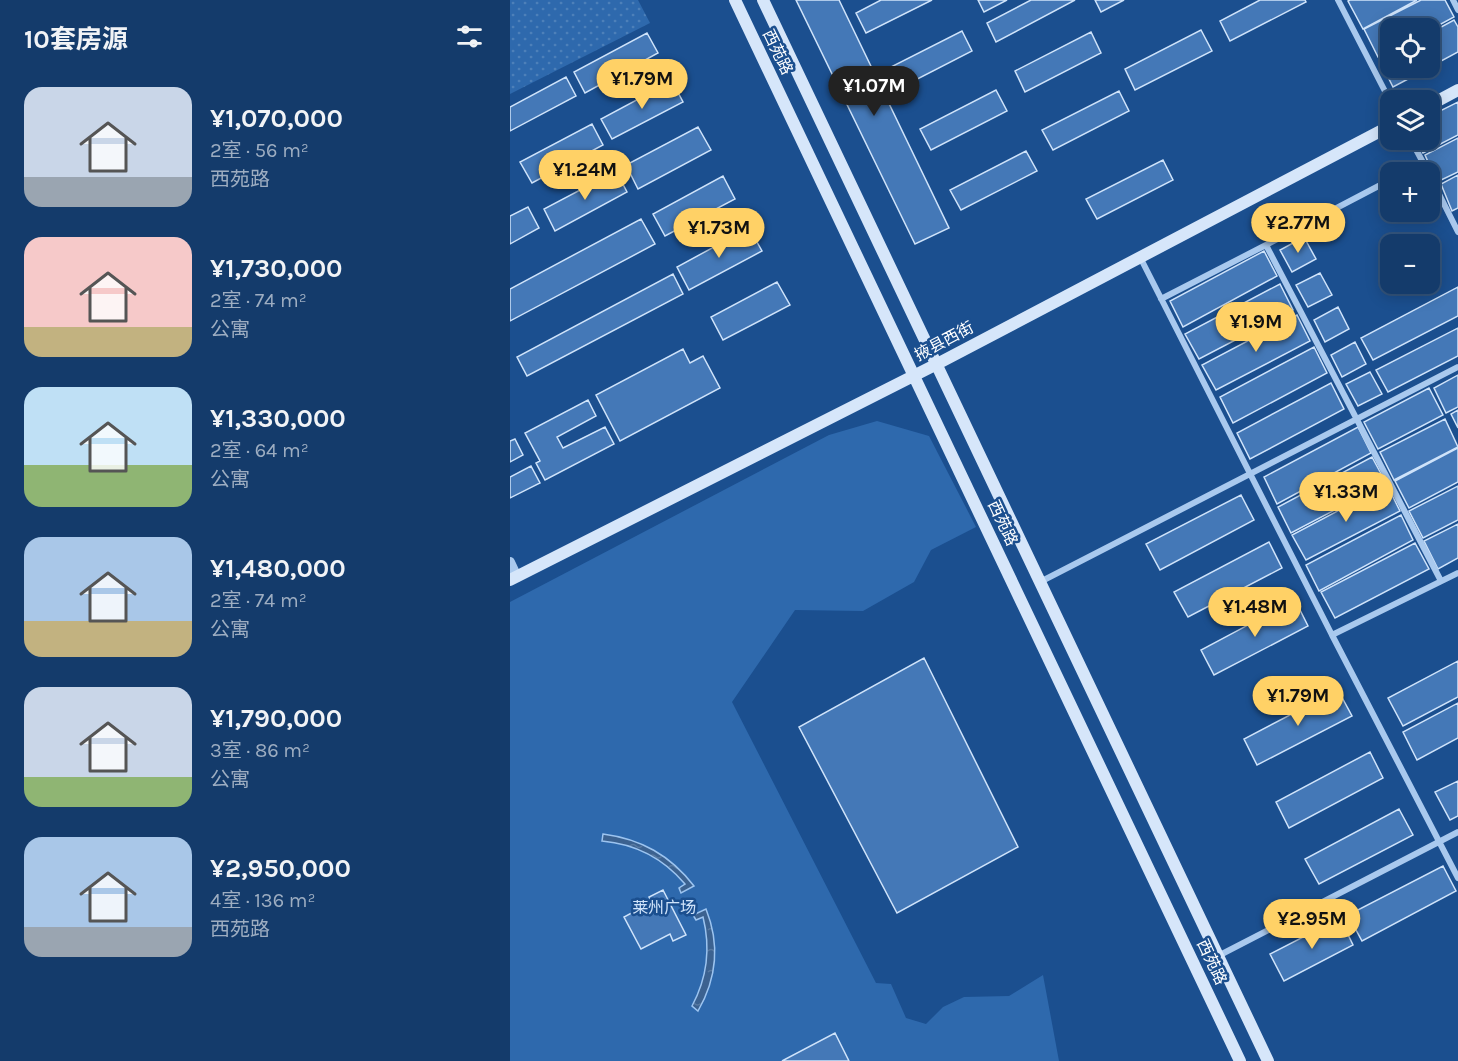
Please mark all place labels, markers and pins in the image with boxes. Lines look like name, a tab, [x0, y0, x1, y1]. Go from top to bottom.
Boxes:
pin: ¥1.79M	[593, 59, 691, 110]
pin: ¥1.07M	[825, 66, 923, 117]
pin: ¥1.24M	[536, 150, 634, 201]
pin: ¥2.77M	[1249, 203, 1347, 254]
pin: ¥1.73M	[670, 208, 768, 259]
pin: ¥1.9M	[1214, 302, 1298, 353]
pin: ¥1.33M	[1297, 472, 1395, 523]
pin: ¥1.48M	[1206, 587, 1304, 638]
pin: ¥1.79M	[1249, 676, 1347, 727]
pin: ¥2.95M	[1263, 899, 1361, 950]

